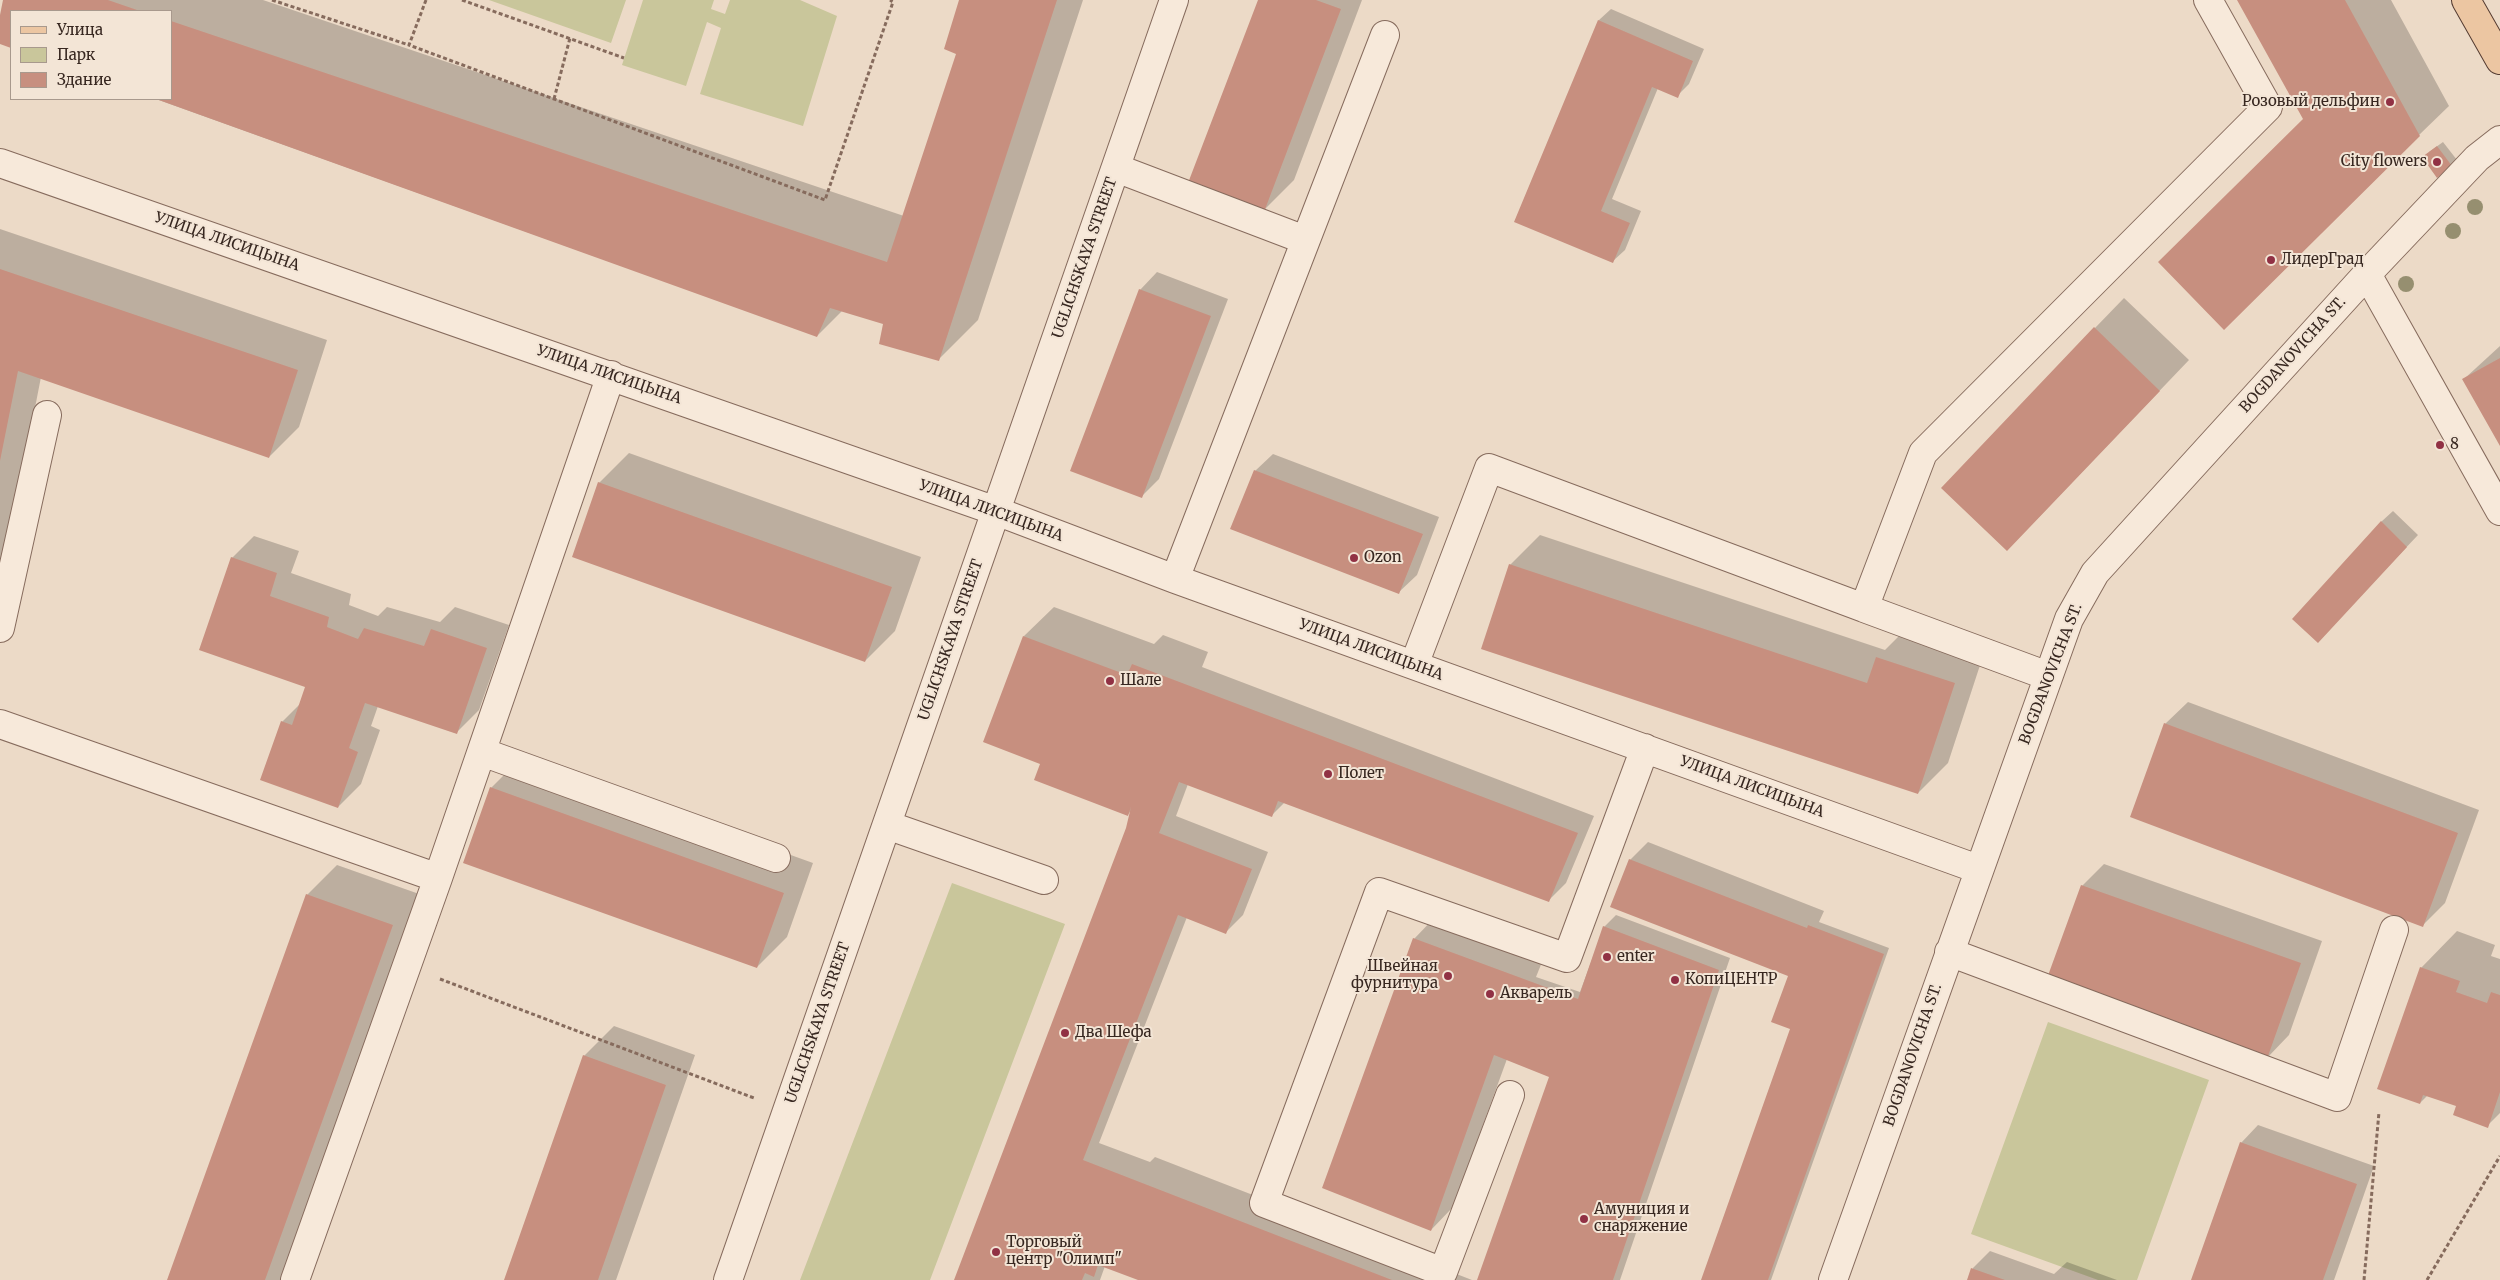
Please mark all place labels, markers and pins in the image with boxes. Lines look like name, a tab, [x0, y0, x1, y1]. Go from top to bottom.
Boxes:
place label: Розовый дельфин	[2242, 93, 2380, 111]
marker: Розовый дельфин	[2384, 96, 2396, 108]
place label: City flowers	[2341, 153, 2427, 171]
marker: City flowers	[2431, 156, 2443, 168]
place label: ЛидерГрад	[2281, 251, 2364, 269]
marker: ЛидерГрад	[2265, 254, 2277, 266]
place label: 8	[2450, 436, 2459, 454]
marker: 8	[2434, 439, 2446, 451]
place label: Ozon	[1364, 549, 1402, 567]
marker: Ozon	[1348, 552, 1360, 564]
place label: Шале	[1120, 672, 1161, 690]
marker: Шале	[1104, 675, 1116, 687]
place label: Полет	[1338, 765, 1384, 783]
marker: Полет	[1322, 768, 1334, 780]
place label: enter	[1617, 948, 1655, 966]
marker: enter	[1601, 951, 1613, 963]
place label: Швейная фурнитура	[1351, 958, 1438, 993]
marker: Швейная фурнитура	[1442, 970, 1454, 982]
place label: КопиЦЕНТР	[1685, 971, 1777, 989]
marker: КопиЦЕНТР	[1669, 974, 1681, 986]
place label: Акварель	[1500, 985, 1572, 1003]
marker: Акварель	[1484, 988, 1496, 1000]
place label: Два Шефа	[1075, 1024, 1152, 1042]
marker: Два Шефа	[1059, 1027, 1071, 1039]
place label: Амуниция и снаряжение	[1594, 1201, 1689, 1236]
marker: Амуниция и снаряжение	[1578, 1213, 1590, 1225]
place label: Торговый центр "Олимп"	[1006, 1234, 1122, 1269]
marker: Торговый центр "Олимп"	[990, 1246, 1002, 1258]

